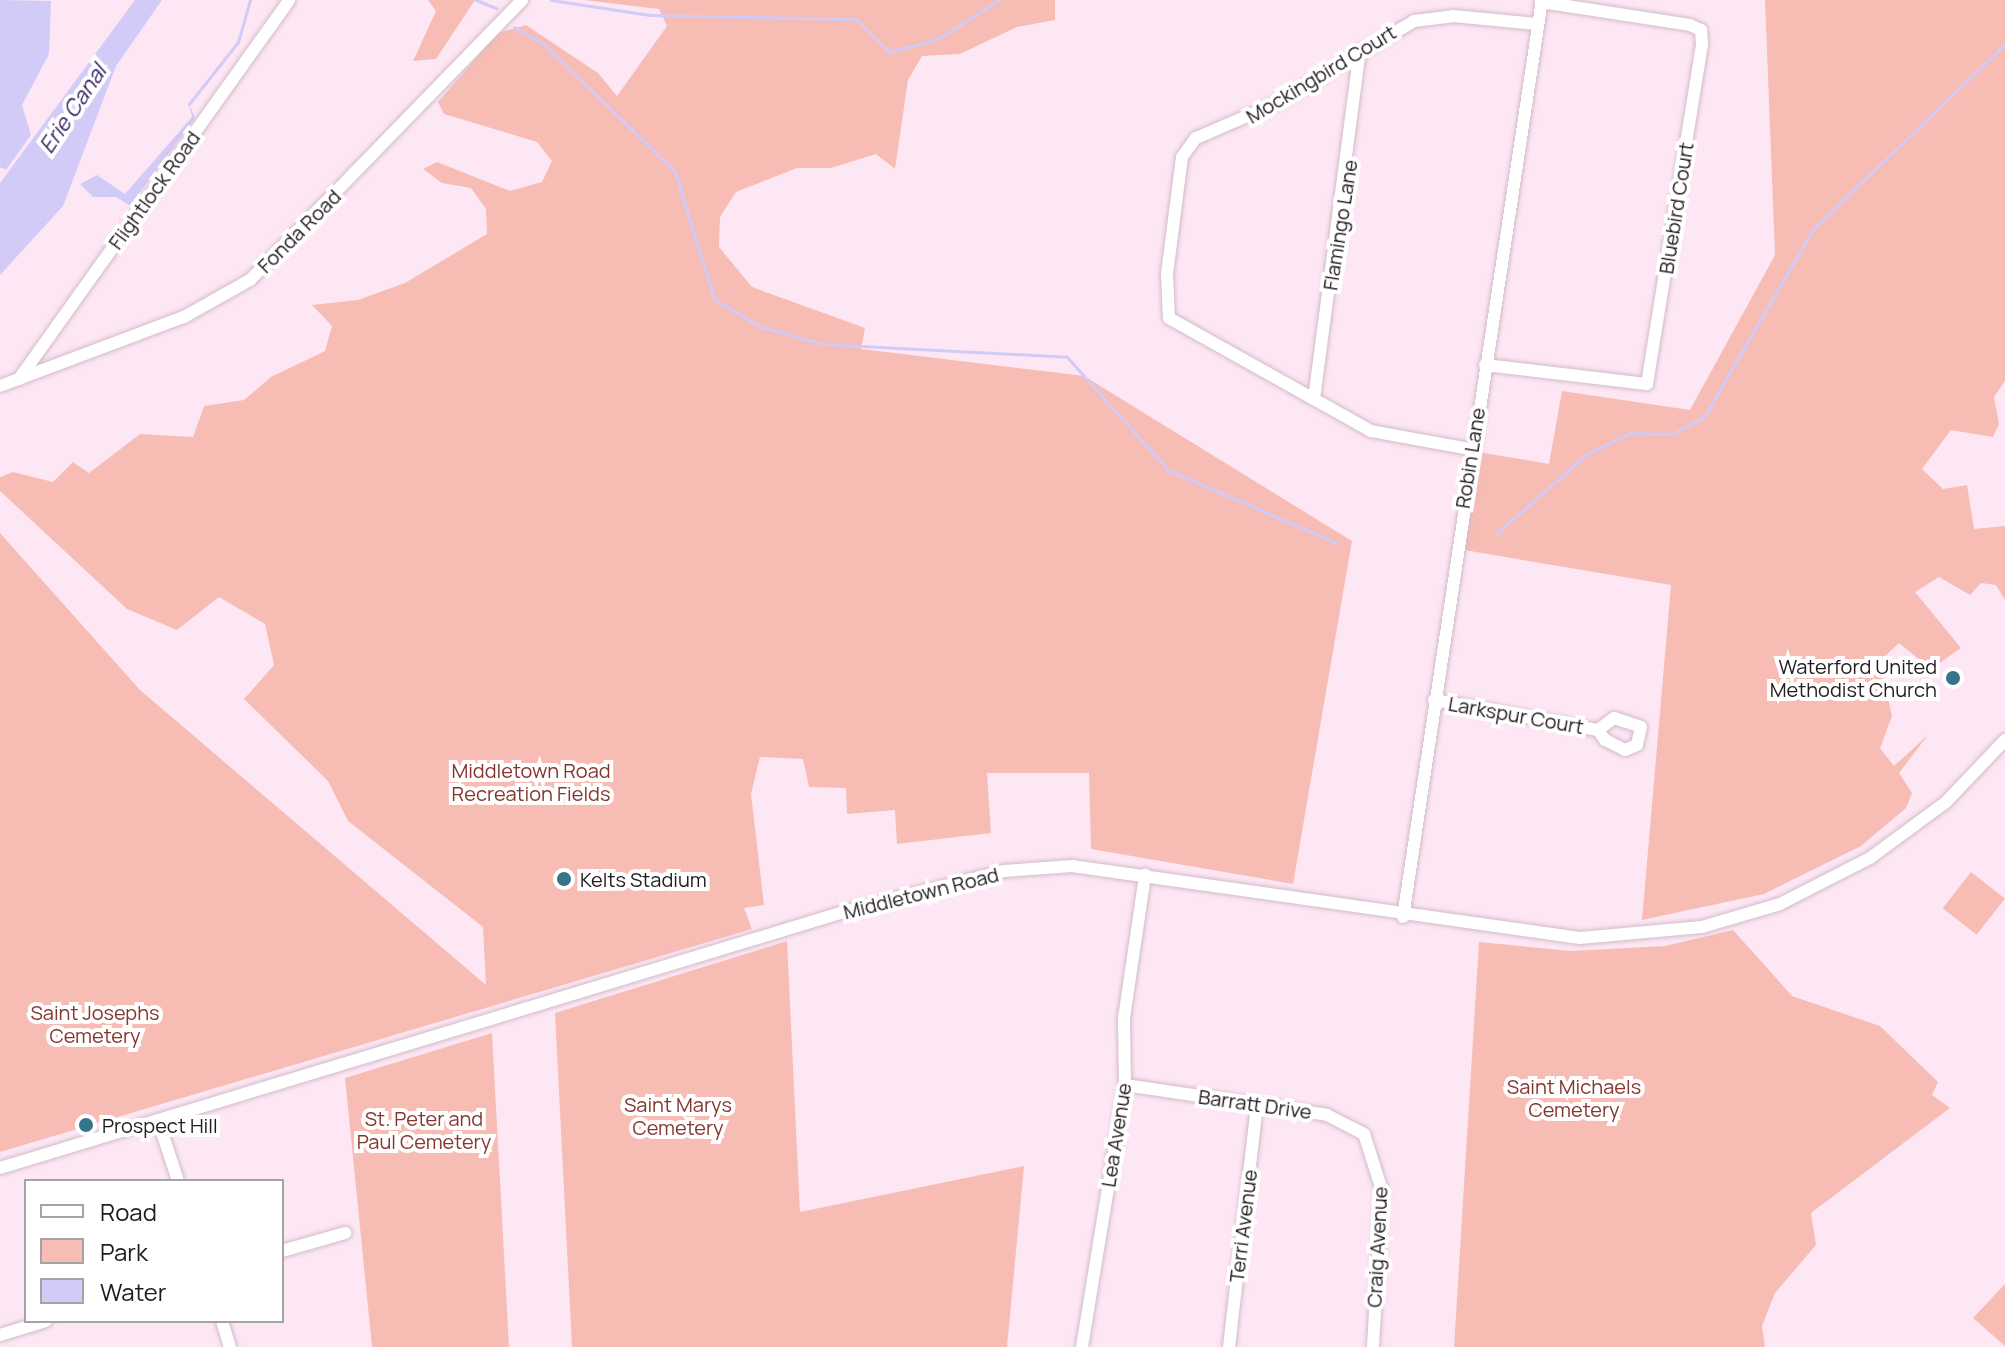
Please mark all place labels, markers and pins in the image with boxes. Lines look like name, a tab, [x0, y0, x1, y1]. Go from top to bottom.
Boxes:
place label: Waterford United Methodist Church	[1770, 654, 1937, 701]
marker: Waterford United Methodist Church	[1944, 669, 1962, 687]
place label: Kelts Stadium	[580, 867, 707, 891]
marker: Kelts Stadium	[555, 870, 573, 888]
place label: Prospect Hill	[102, 1113, 218, 1137]
marker: Prospect Hill	[77, 1116, 95, 1134]

